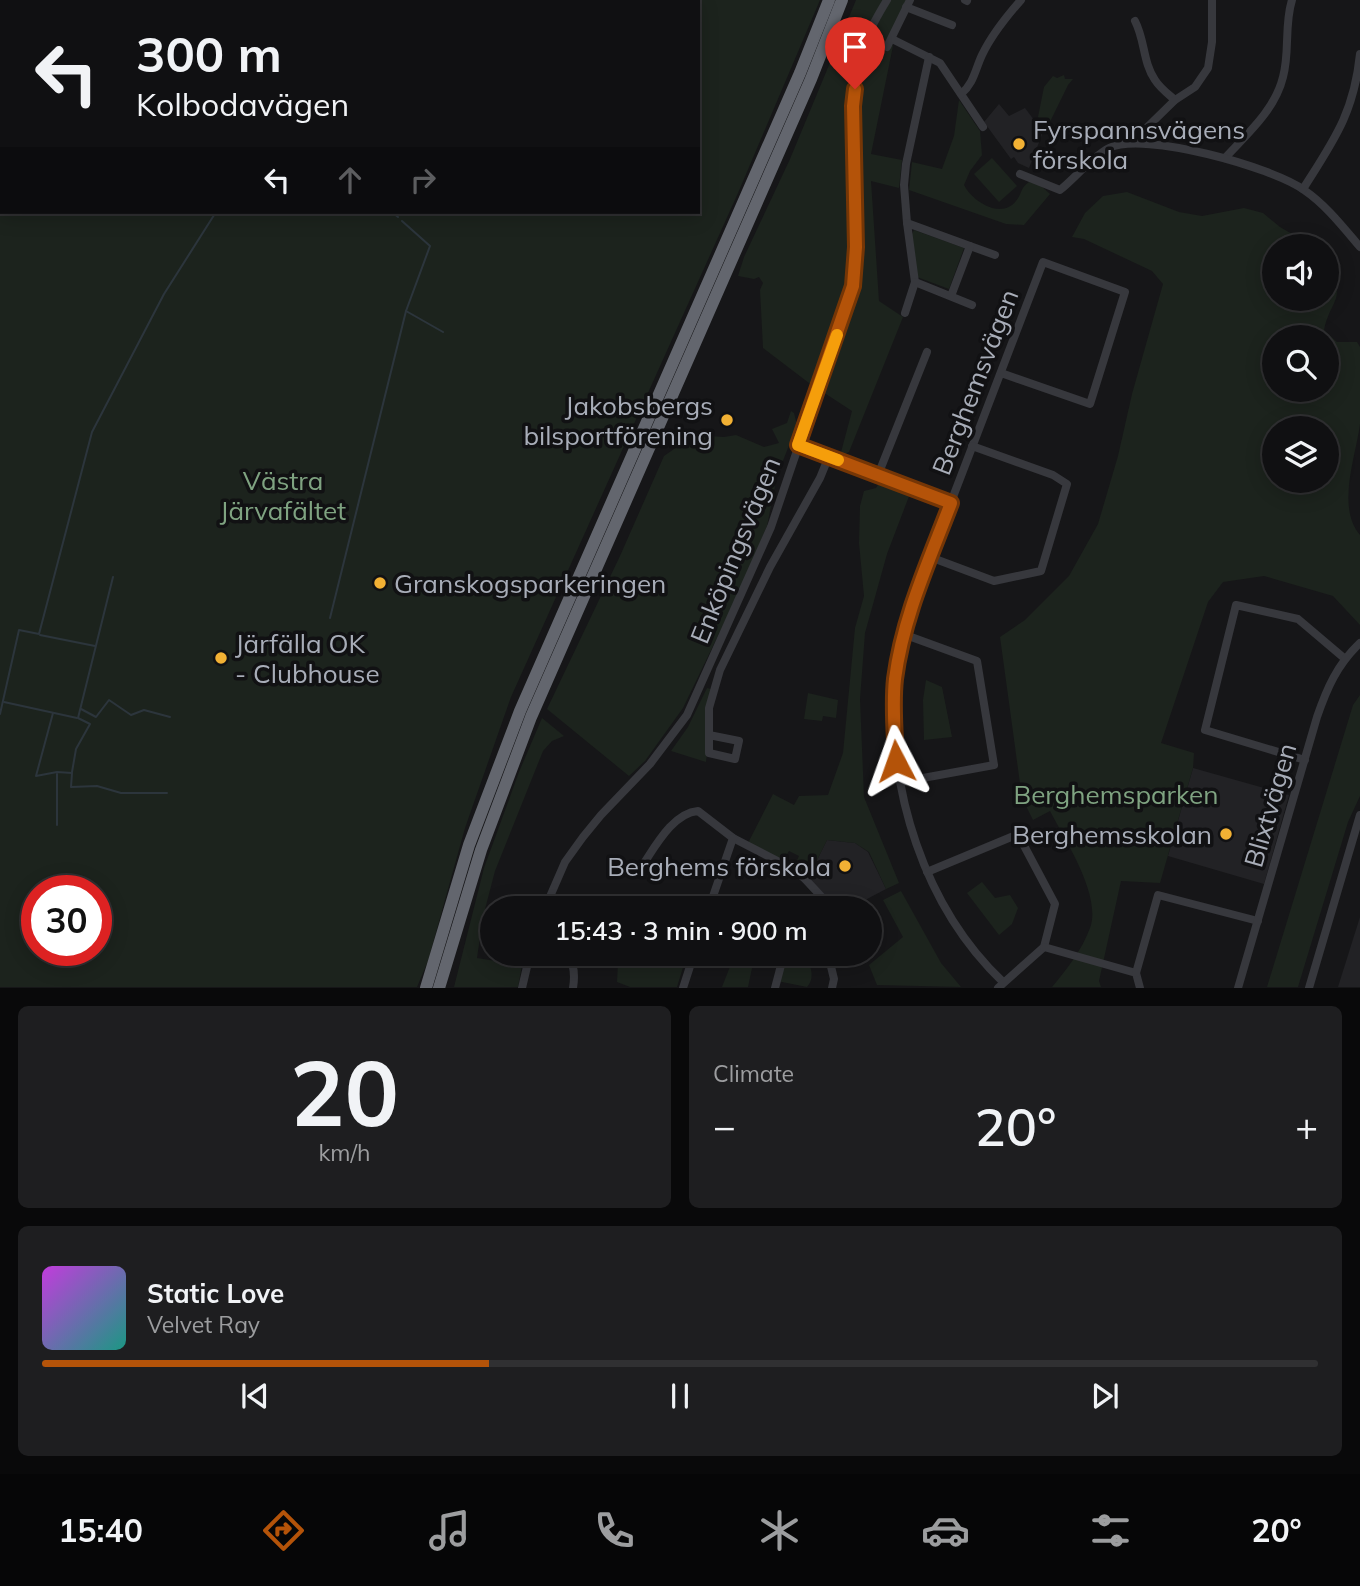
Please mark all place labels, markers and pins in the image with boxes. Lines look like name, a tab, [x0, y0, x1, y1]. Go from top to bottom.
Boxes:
pin	[825, 17, 885, 89]
place label: Fyrspannsvägens förskola	[1033, 113, 1245, 176]
marker: Fyrspannsvägens förskola	[1011, 136, 1027, 152]
place label: Jakobsbergs bilsportförening	[523, 389, 713, 452]
marker: Jakobsbergs bilsportförening	[719, 412, 735, 428]
place label: Granskogsparkeringen	[394, 567, 666, 600]
marker: Granskogsparkeringen	[372, 575, 388, 591]
place label: Järfälla OK - Clubhouse	[235, 627, 380, 690]
marker: Järfälla OK - Clubhouse	[213, 650, 229, 666]
place label: Berghemsskolan	[1012, 818, 1212, 851]
marker: Berghemsskolan	[1218, 826, 1234, 842]
place label: Berghems förskola	[607, 850, 831, 883]
marker: Berghems förskola	[837, 858, 853, 874]

